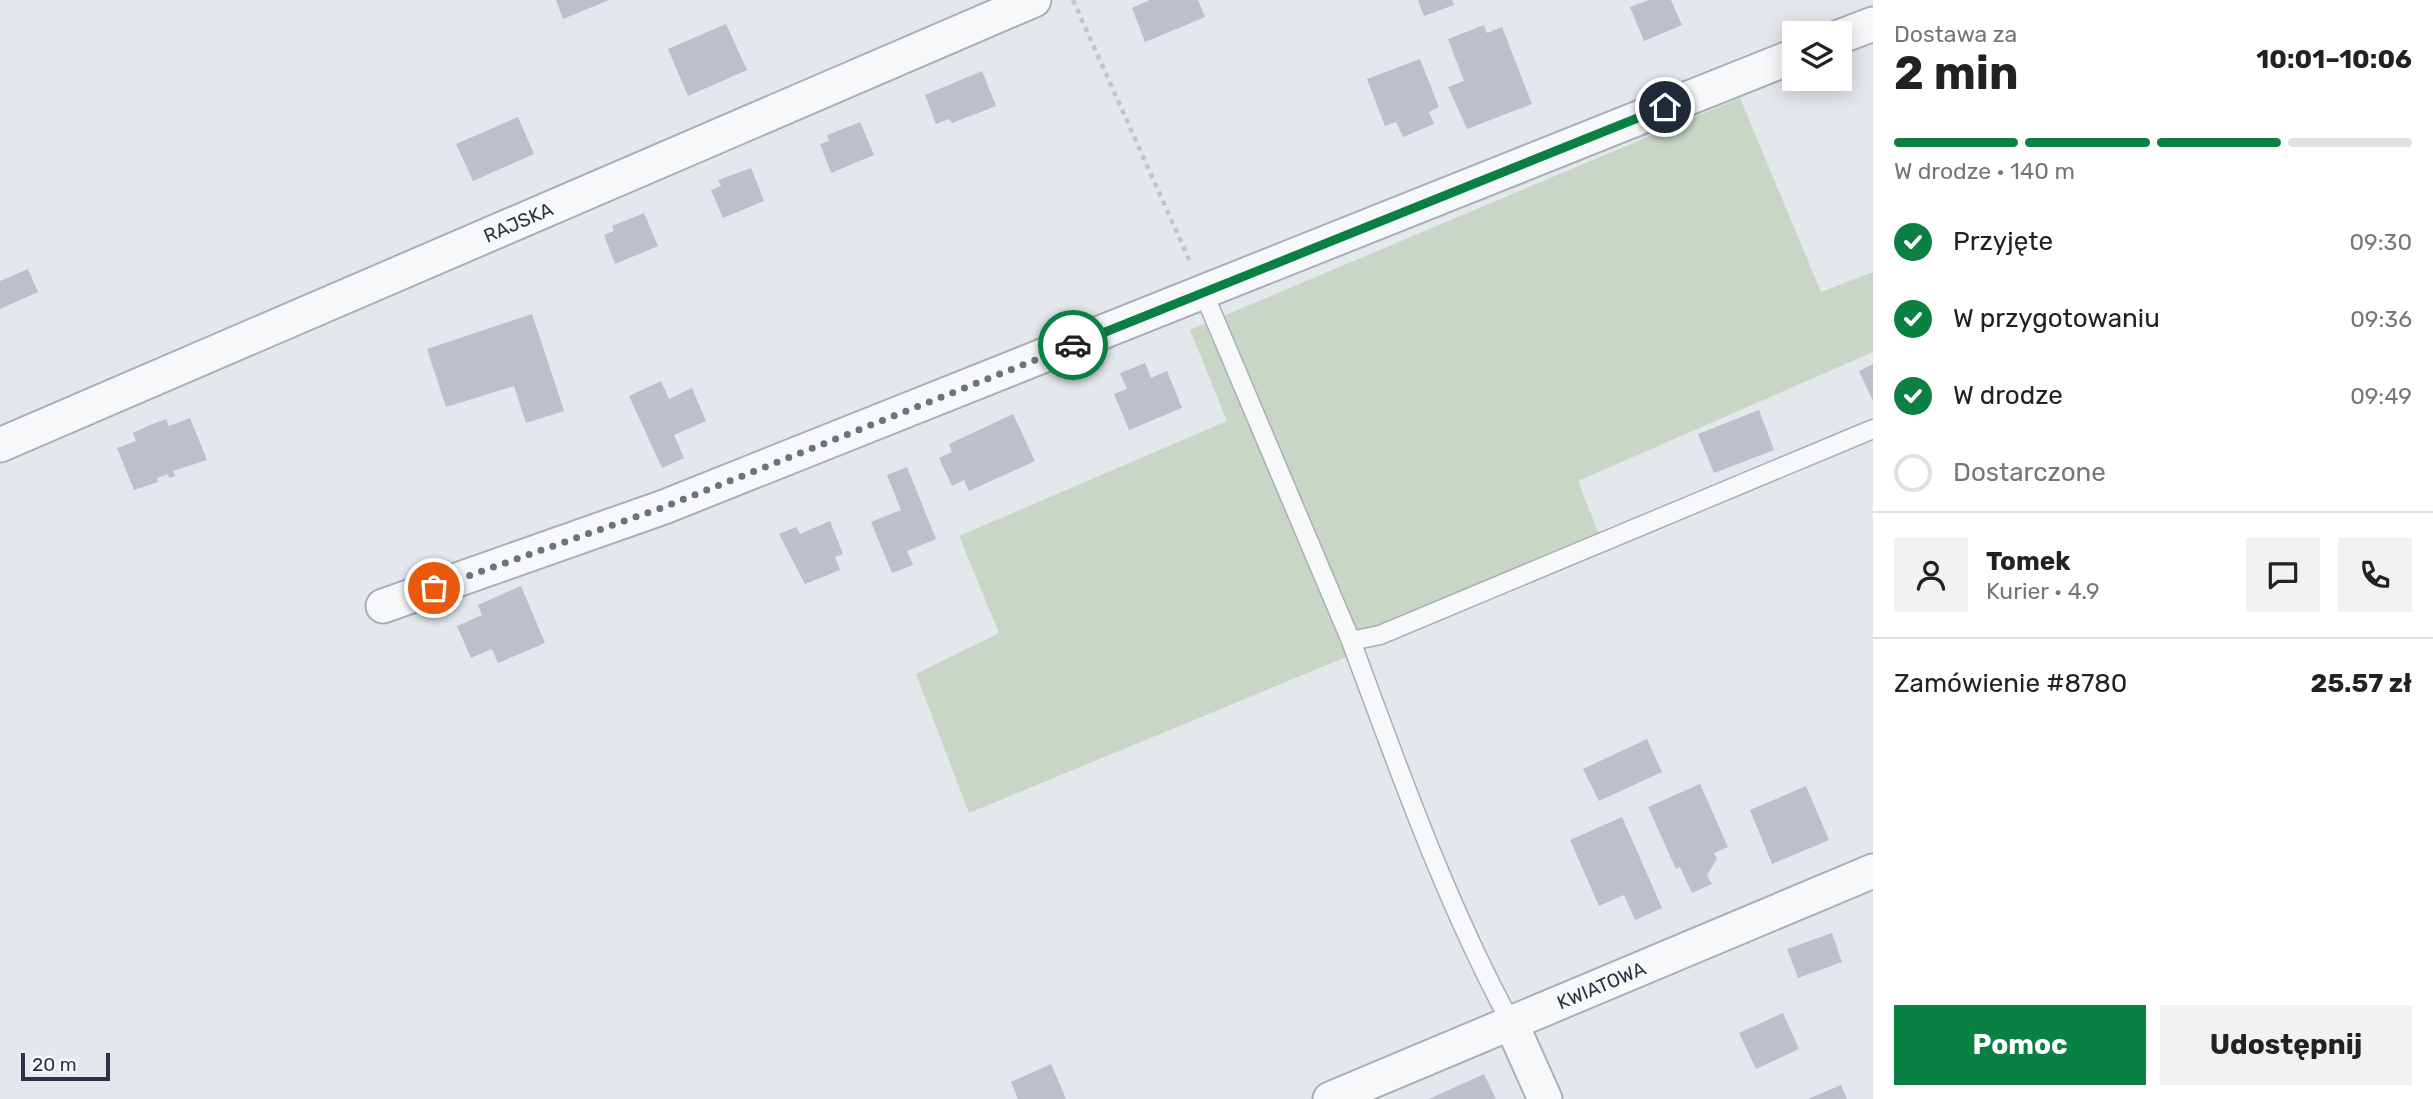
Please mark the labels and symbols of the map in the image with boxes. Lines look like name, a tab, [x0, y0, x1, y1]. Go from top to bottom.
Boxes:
pin	[1635, 77, 1695, 137]
street label: RAJSKA	[480, 197, 557, 248]
courier	[1038, 310, 1108, 380]
pin	[404, 558, 464, 618]
street label: KWIATOWA	[1553, 957, 1649, 1014]
scale bar	[21, 1050, 110, 1082]

